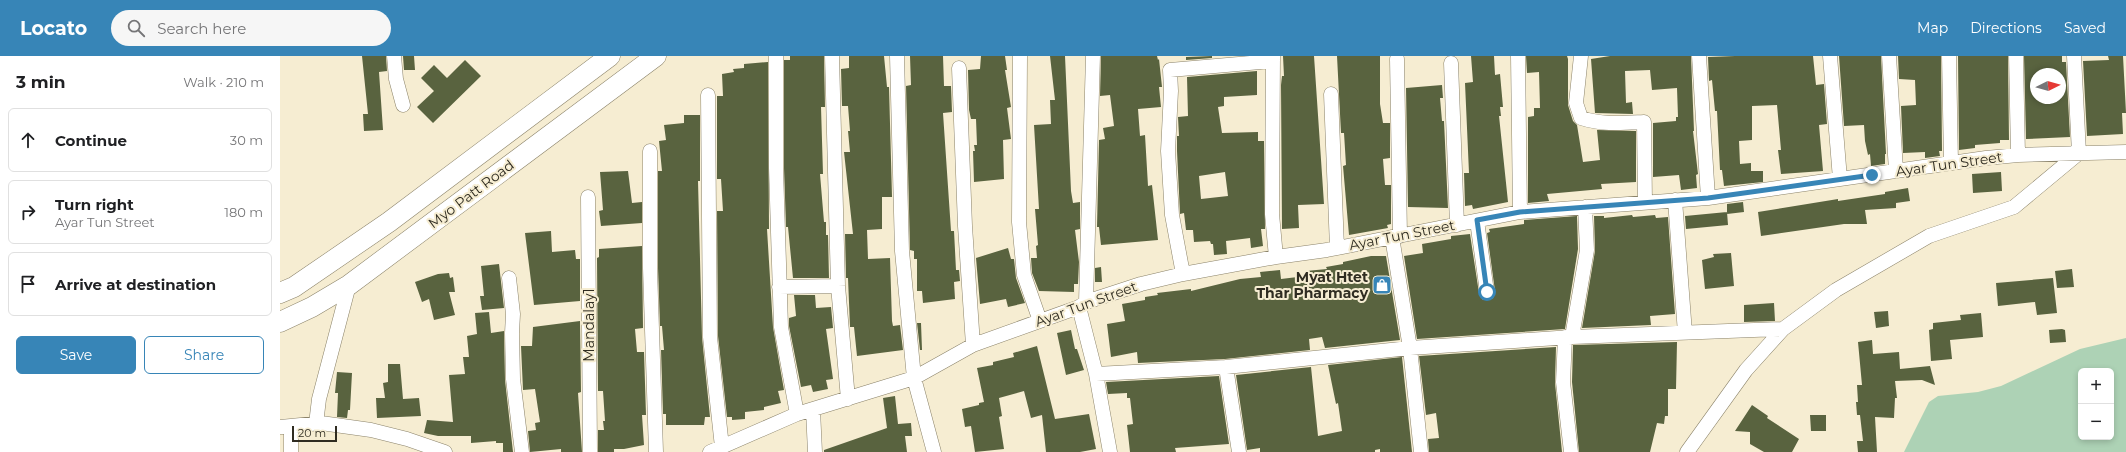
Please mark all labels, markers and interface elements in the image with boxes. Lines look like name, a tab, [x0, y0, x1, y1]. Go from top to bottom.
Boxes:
search box	[111, 10, 391, 46]
text: Locato	[20, 17, 87, 40]
icon: search	[125, 17, 147, 39]
text: Search here	[157, 19, 246, 38]
text: Map	[1917, 19, 1948, 37]
text: Directions	[1970, 19, 2042, 37]
text: Saved	[2064, 19, 2106, 37]
north arrow	[2030, 68, 2066, 104]
text: 3 min	[16, 72, 66, 92]
text: Walk · 210 m	[183, 74, 264, 90]
icon: ahead	[17, 129, 39, 151]
text: Continue	[55, 131, 127, 150]
text: 30 m	[230, 132, 263, 148]
street label: Ayar Tun Street	[1895, 148, 2004, 180]
street label: Myo Patt Road	[425, 156, 517, 232]
route end	[1863, 166, 1881, 184]
text: Turn right	[55, 195, 134, 214]
icon: right	[17, 201, 39, 223]
text: 180 m	[224, 204, 263, 220]
text: Ayar Tun Street	[55, 214, 155, 230]
street label: Ayar Tun Street	[1348, 216, 1457, 254]
place label: Myat Htet Thar Pharmacy	[1256, 268, 1369, 302]
icon: arrive	[17, 273, 39, 295]
shop icon: Myat Htet Thar Pharmacy	[1371, 274, 1393, 296]
text: Arrive at destination	[55, 275, 216, 294]
street label: Ayar Tun Street	[1033, 277, 1140, 331]
route start	[1478, 283, 1496, 301]
street label: Mandalay1	[580, 288, 598, 362]
button: Save	[16, 336, 136, 374]
button: Share	[144, 336, 264, 374]
map controls	[2078, 368, 2114, 440]
button: +	[2078, 368, 2114, 404]
button: −	[2078, 404, 2114, 440]
scale bar	[292, 424, 337, 443]
text: 20 m	[298, 426, 326, 440]

